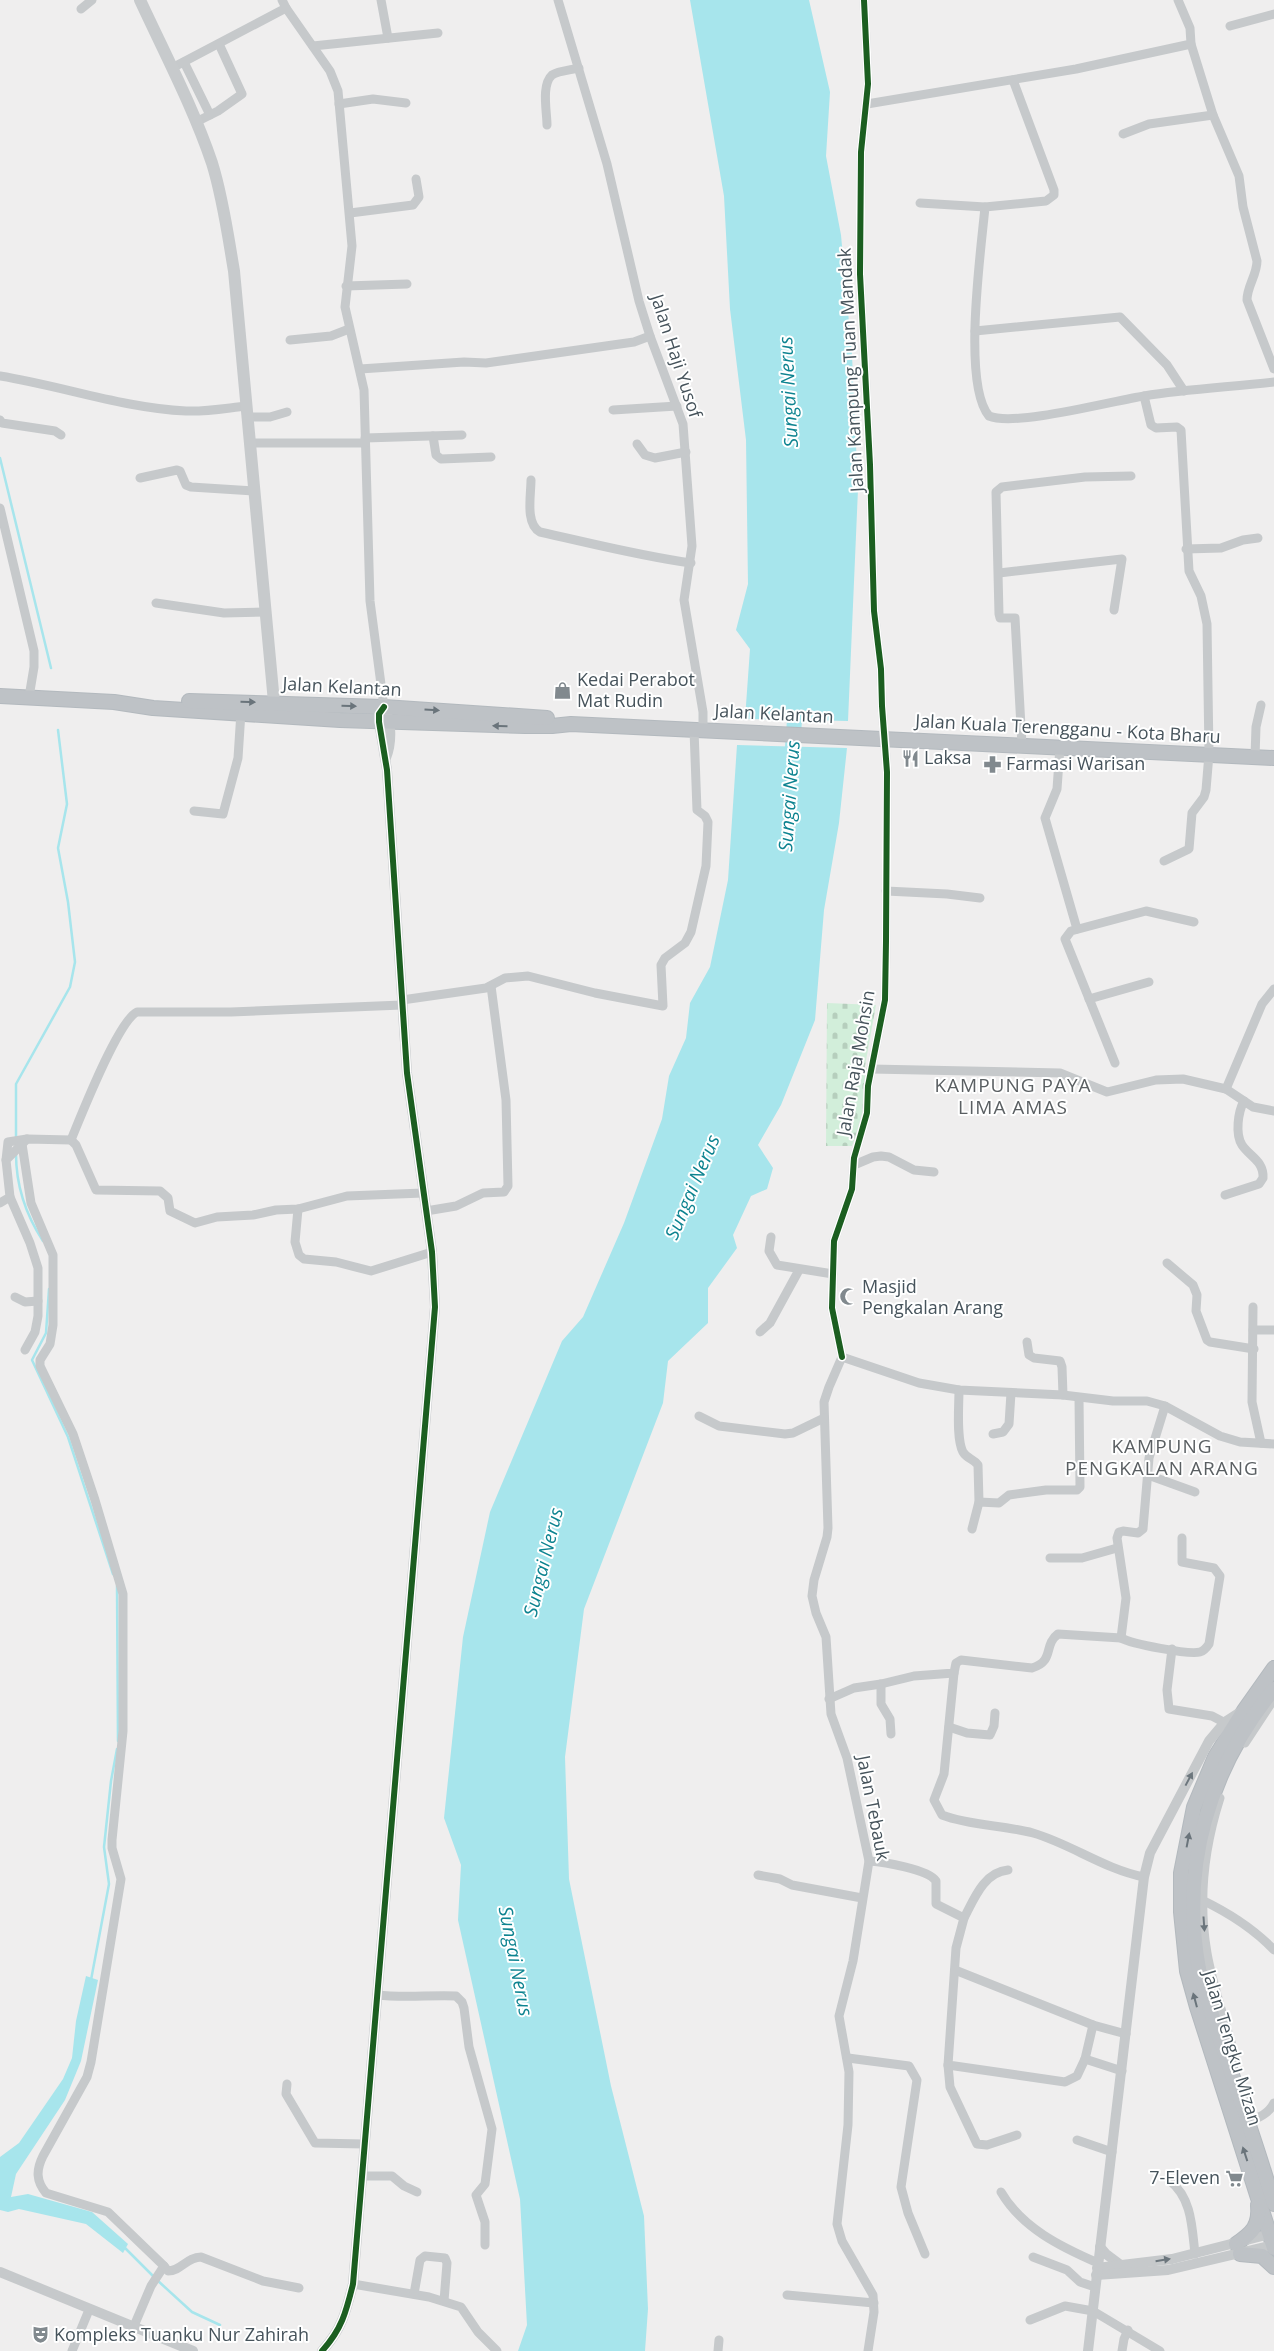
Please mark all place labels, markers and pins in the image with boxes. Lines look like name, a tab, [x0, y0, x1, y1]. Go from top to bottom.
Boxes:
place label: Kedai Perabot Mat Rudin	[577, 667, 695, 712]
shop icon: Kedai Perabot Mat Rudin	[553, 680, 573, 700]
place label: Laksa	[924, 745, 971, 769]
restaurant icon: Laksa	[900, 748, 920, 768]
place label: Farmasi Warisan	[1006, 751, 1145, 775]
pharmacy icon: Farmasi Warisan	[982, 754, 1002, 774]
place label: Masjid Pengkalan Arang	[862, 1274, 1003, 1319]
mosque icon: Masjid Pengkalan Arang	[838, 1287, 858, 1307]
place label: 7-Eleven	[1149, 2165, 1220, 2189]
supermarket icon: 7-Eleven	[1224, 2168, 1244, 2188]
place label: Kompleks Tuanku Nur Zahirah	[54, 2322, 309, 2346]
theatre icon: Kompleks Tuanku Nur Zahirah	[30, 2325, 50, 2345]

